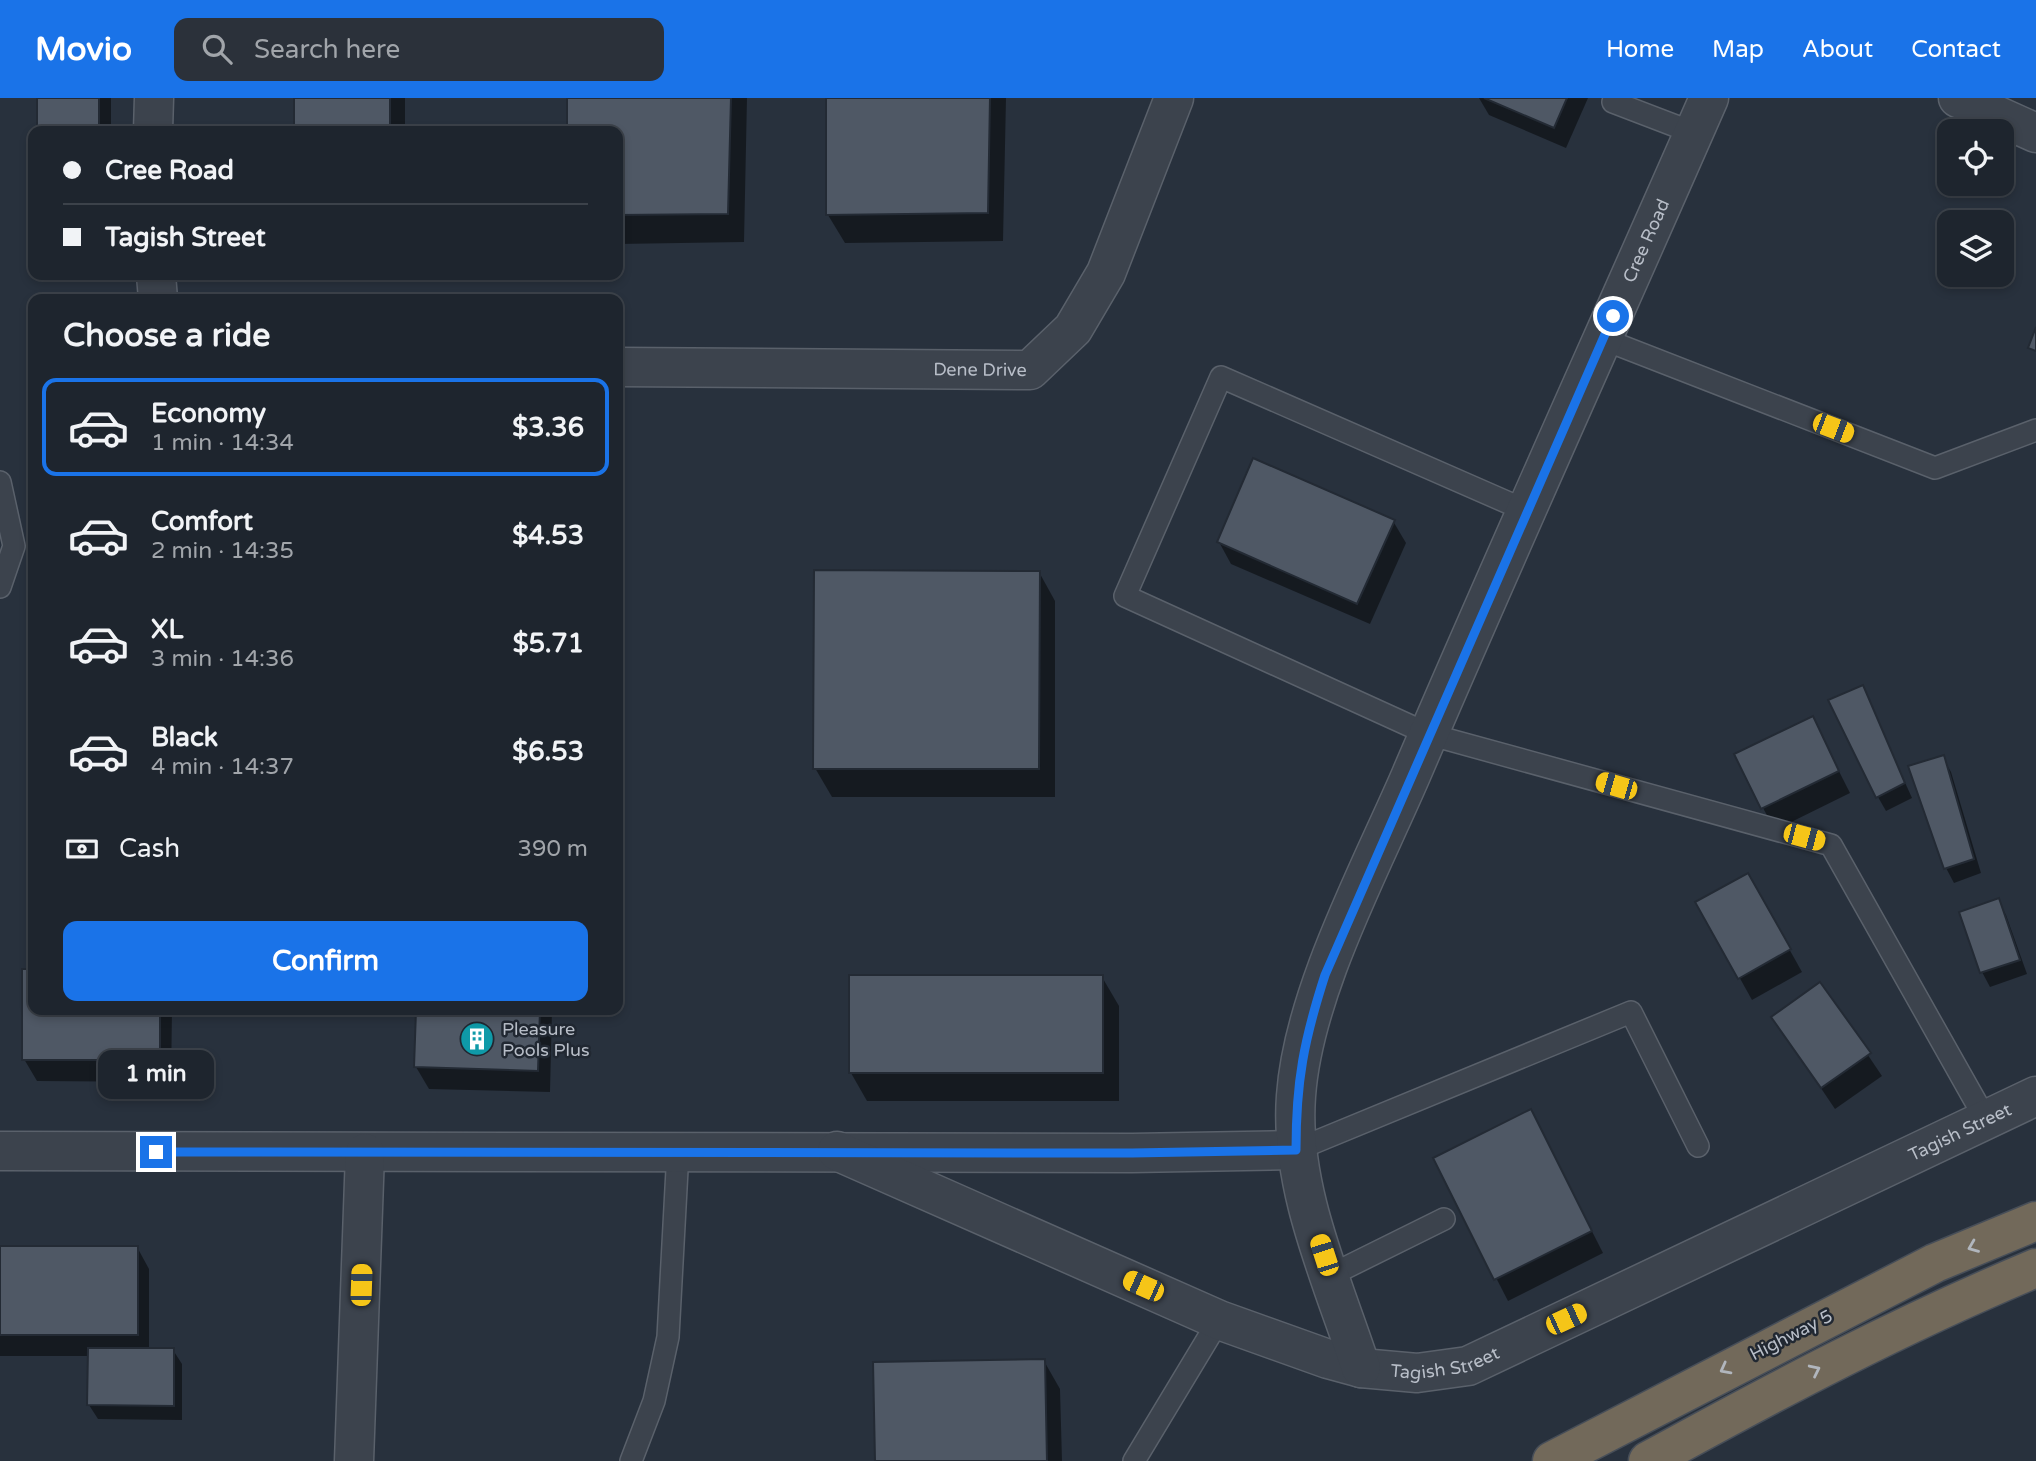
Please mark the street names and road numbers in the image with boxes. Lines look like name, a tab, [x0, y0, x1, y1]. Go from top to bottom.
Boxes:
street label: Cree Road	[1618, 195, 1674, 286]
street label: Dene Drive	[933, 358, 1027, 381]
street label: Tagish Street	[1905, 1098, 2015, 1166]
street label: Highway 5	[1746, 1305, 1836, 1365]
street label: Tagish Street	[1390, 1342, 1503, 1384]

